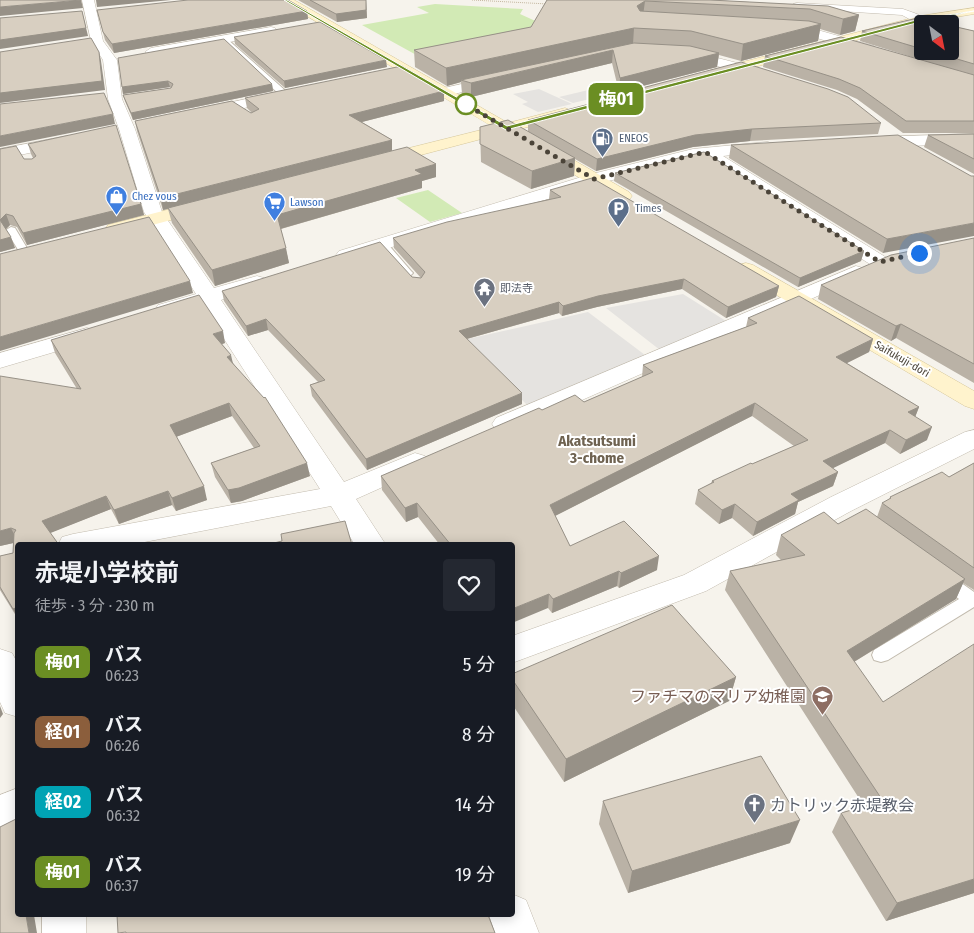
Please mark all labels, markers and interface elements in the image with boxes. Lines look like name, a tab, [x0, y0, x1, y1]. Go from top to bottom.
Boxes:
north arrow	[914, 15, 959, 60]
map controls	[914, 15, 959, 60]
line badge: 梅01	[587, 83, 645, 115]
text: 梅01	[598, 88, 634, 110]
unlabelled marker	[455, 93, 477, 115]
fuel station icon: ENEOS	[591, 126, 615, 157]
place label: ENEOS	[619, 132, 649, 145]
shop icon: Chez vous	[104, 184, 128, 215]
place label: Chez vous	[132, 190, 177, 203]
supermarket icon: Lawson	[262, 190, 286, 221]
place label: Lawson	[290, 196, 324, 209]
parking icon: Times	[607, 196, 631, 227]
place label: Times	[635, 202, 662, 215]
your location	[907, 241, 932, 266]
temple icon: 即法寺	[472, 276, 496, 307]
place label: 即法寺	[500, 282, 533, 295]
street label: Saifukuji-dori	[872, 338, 932, 380]
district label: Akatsutsumi 3-chome	[557, 432, 636, 467]
text: 赤堤小学校前	[35, 559, 179, 587]
button: heart	[443, 559, 495, 611]
text: 徒歩 · 3 分 · 230 m	[35, 596, 154, 615]
text: バス	[105, 643, 143, 666]
text: 梅01	[45, 651, 80, 673]
text: 5 分	[463, 653, 495, 676]
text: 06:23	[105, 666, 139, 685]
school or university icon: ファチマのマリア幼稚園	[810, 684, 834, 715]
place label: ファチマのマリア幼稚園	[630, 687, 806, 706]
text: バス	[105, 713, 143, 736]
text: 経01	[45, 721, 80, 743]
text: 8 分	[462, 723, 495, 746]
text: 06:26	[105, 736, 140, 755]
text: バス	[106, 783, 144, 806]
text: 経02	[45, 791, 81, 813]
text: 14 分	[455, 793, 495, 816]
church icon: カトリック赤堤教会	[742, 793, 766, 824]
place label: カトリック赤堤教会	[770, 796, 914, 815]
text: 06:32	[106, 806, 140, 825]
text: バス	[105, 853, 143, 876]
text: 梅01	[45, 861, 80, 883]
text: 19 分	[455, 863, 495, 886]
text: 06:37	[105, 876, 138, 895]

